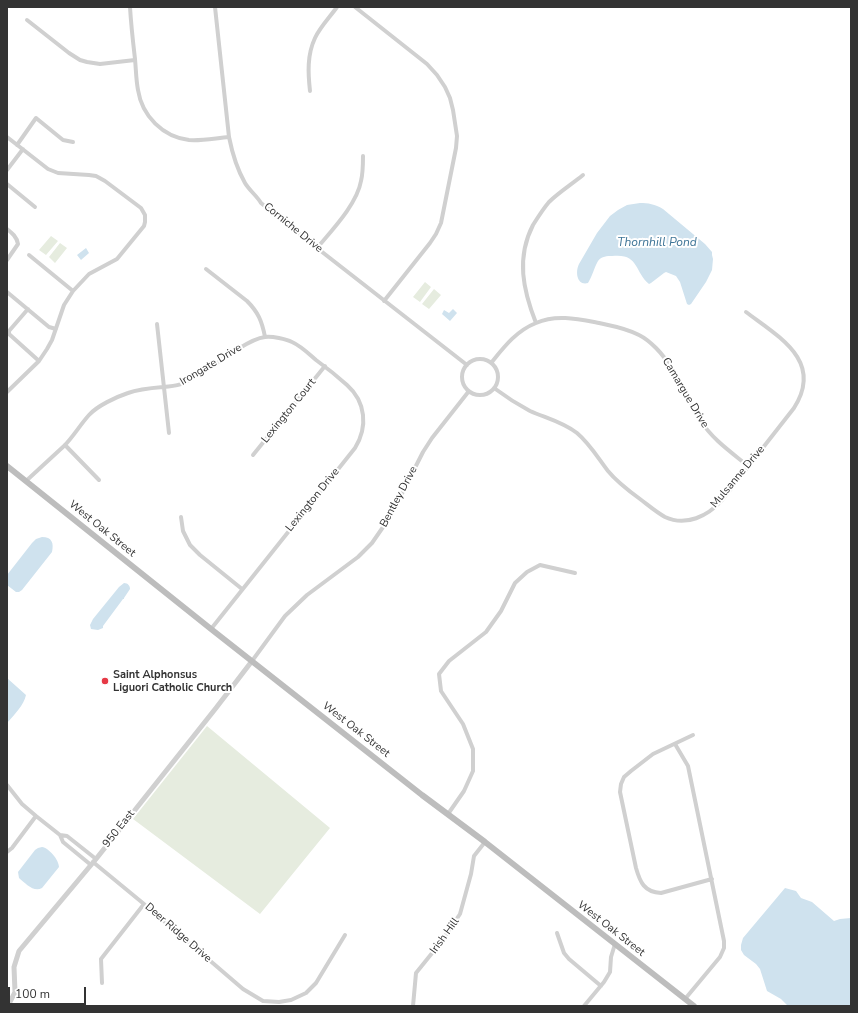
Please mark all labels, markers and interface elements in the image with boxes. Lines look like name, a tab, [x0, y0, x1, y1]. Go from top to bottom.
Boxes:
street label: Corniche Drive	[261, 200, 325, 256]
water label: Thornhill Pond	[617, 236, 697, 250]
street label: Irongate Drive	[178, 341, 244, 389]
street label: Camargue Drive	[659, 356, 711, 430]
street label: Lexington Court	[259, 376, 319, 446]
street label: Mulsanne Drive	[708, 443, 768, 511]
street label: Bentley Drive	[377, 464, 421, 530]
street label: Lexington Drive	[283, 466, 343, 534]
street label: West Oak Street	[66, 498, 138, 560]
place label: Saint Alphonsus Liguori Catholic Church	[113, 668, 232, 694]
marker: Saint Alphonsus Liguori Catholic Church	[100, 676, 110, 686]
street label: West Oak Street	[320, 700, 392, 760]
street label: 950 East	[100, 808, 138, 850]
street label: West Oak Street	[575, 899, 647, 959]
street label: Deer Ridge Drive	[142, 900, 214, 966]
street label: Irish Hill	[428, 915, 462, 957]
scale bar	[10, 979, 88, 1005]
text: 100 m	[15, 986, 50, 1002]

